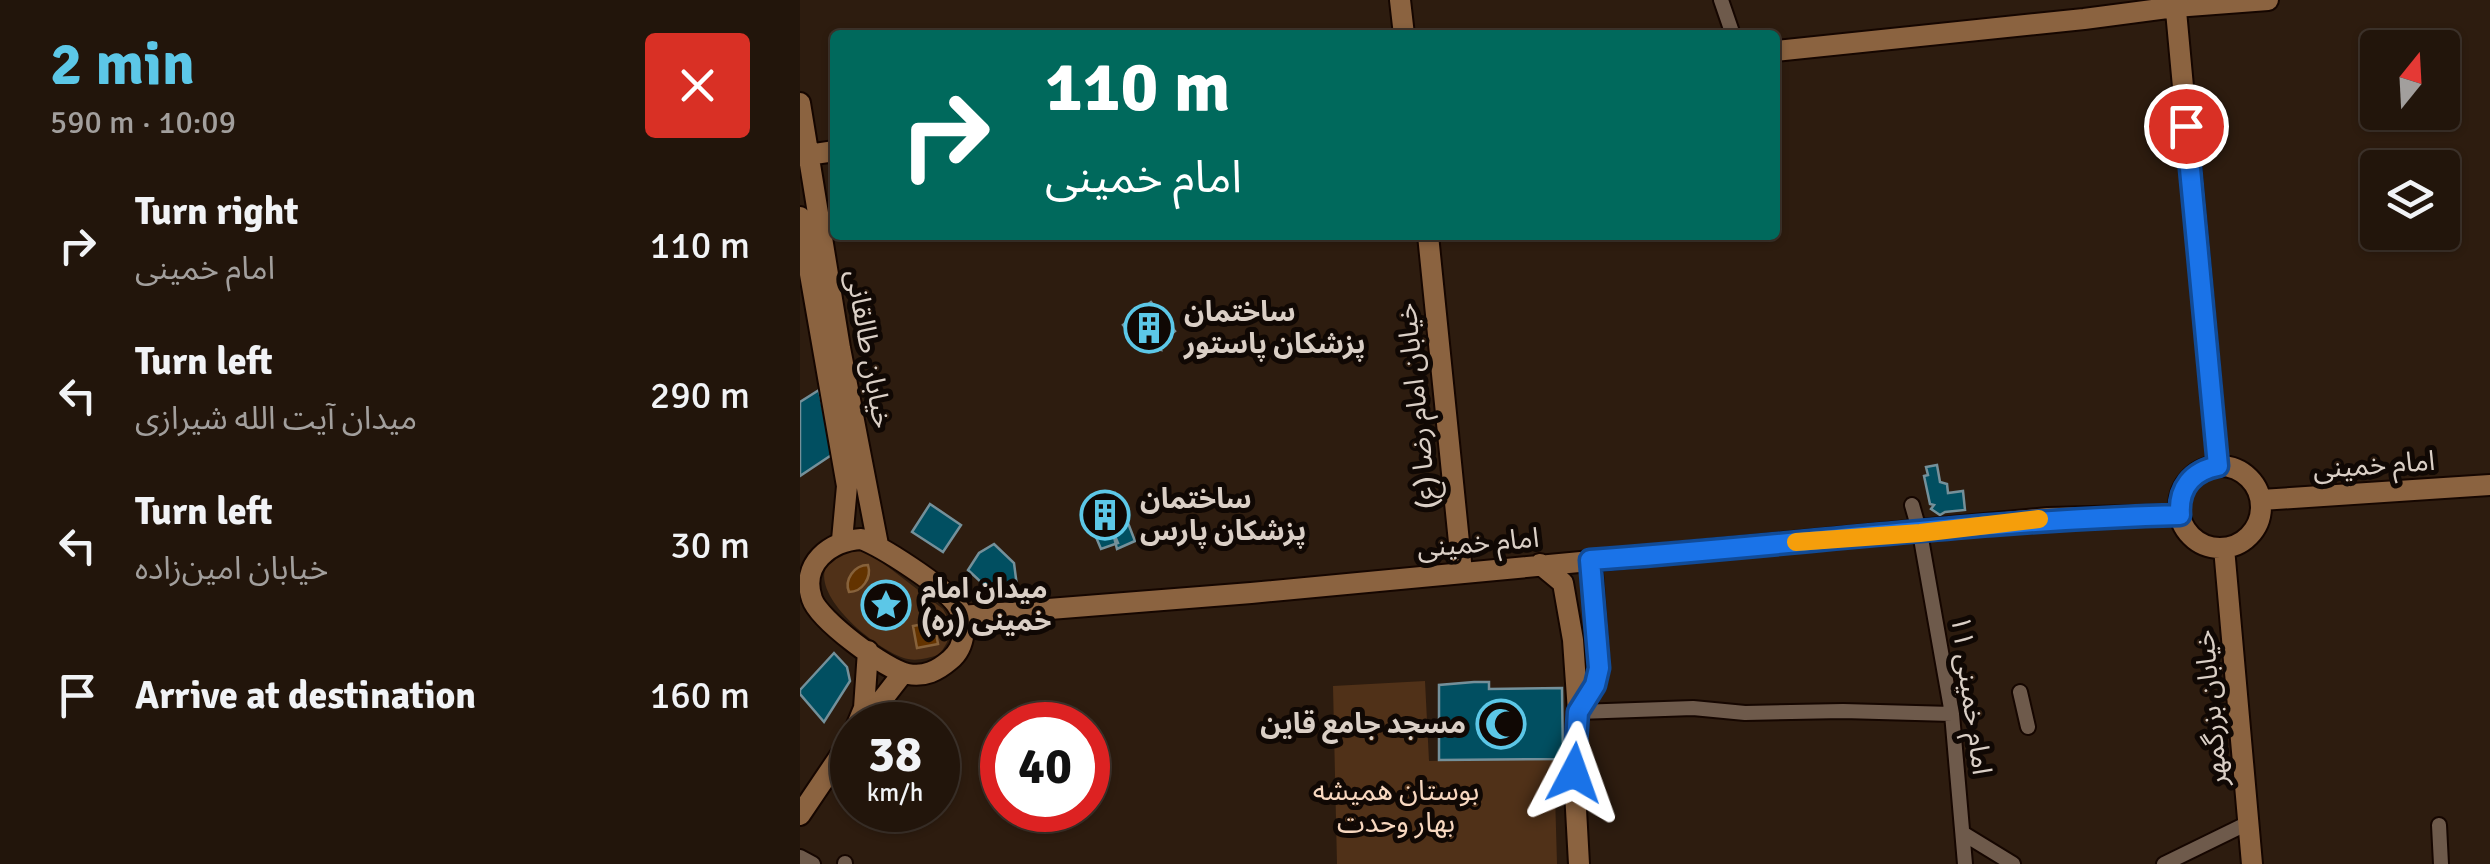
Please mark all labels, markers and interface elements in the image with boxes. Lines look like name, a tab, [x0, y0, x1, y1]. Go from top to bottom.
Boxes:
text: 2 min	[50, 28, 195, 102]
north arrow	[2360, 30, 2460, 130]
map controls	[2360, 30, 2460, 250]
button: close	[645, 33, 750, 138]
text: 110 m	[1045, 44, 1230, 130]
icon: right	[880, 70, 1010, 200]
pin	[2144, 84, 2229, 169]
icon: arrive	[2159, 99, 2214, 154]
text: 590 m · 10:09	[50, 103, 236, 142]
text: امام خمینی	[1045, 150, 1242, 205]
button: layers	[2360, 150, 2460, 250]
text: Turn right	[135, 188, 299, 235]
icon: right	[50, 218, 105, 273]
text: 110 m	[650, 222, 750, 269]
text: امام خمینی	[135, 249, 275, 288]
street label: خیابان طالقانی	[838, 267, 900, 431]
place label: ساختمان پزشکان پاستور	[1183, 295, 1366, 362]
street label: خیابان امام رضا (ع)	[1389, 301, 1448, 511]
building icon: ساختمان پزشکان پاستور	[1123, 302, 1175, 354]
text: Turn left	[135, 338, 273, 385]
icon: left	[50, 368, 105, 423]
text: 290 m	[650, 372, 750, 419]
text: میدان آیت الله شیرازی	[135, 399, 417, 438]
street label: امام خمینی	[2312, 444, 2437, 489]
place label: ساختمان پزشکان پارس	[1140, 482, 1306, 549]
text: Turn left	[135, 488, 273, 535]
building icon: ساختمان پزشکان پارس	[1079, 489, 1131, 541]
icon: left	[50, 518, 105, 573]
street label: امام خمینی	[1415, 521, 1541, 568]
text: 30 m	[670, 522, 750, 569]
text: خیابان امین‌زاده	[135, 549, 328, 588]
place label: میدان امام خمینی (ره)	[921, 572, 1051, 638]
place icon: میدان امام خمینی (ره)	[860, 579, 912, 631]
street label: امام خمینی ۱۱	[1940, 613, 1999, 777]
street label: خیابان بزرگمهر	[2187, 628, 2235, 789]
icon: arrive	[50, 668, 105, 723]
text: Arrive at destination	[135, 672, 476, 719]
text: 160 m	[650, 672, 750, 719]
mosque icon: مسجد جامع قاین	[1475, 698, 1527, 750]
speed limit sign: 40	[980, 702, 1110, 832]
place label: مسجد جامع قاین	[1260, 707, 1466, 744]
position arrow	[1522, 721, 1626, 825]
text: 38	[868, 724, 922, 786]
park label: بوستان همیشه بهار وحدت	[1313, 774, 1479, 840]
text: km/h	[867, 777, 923, 808]

